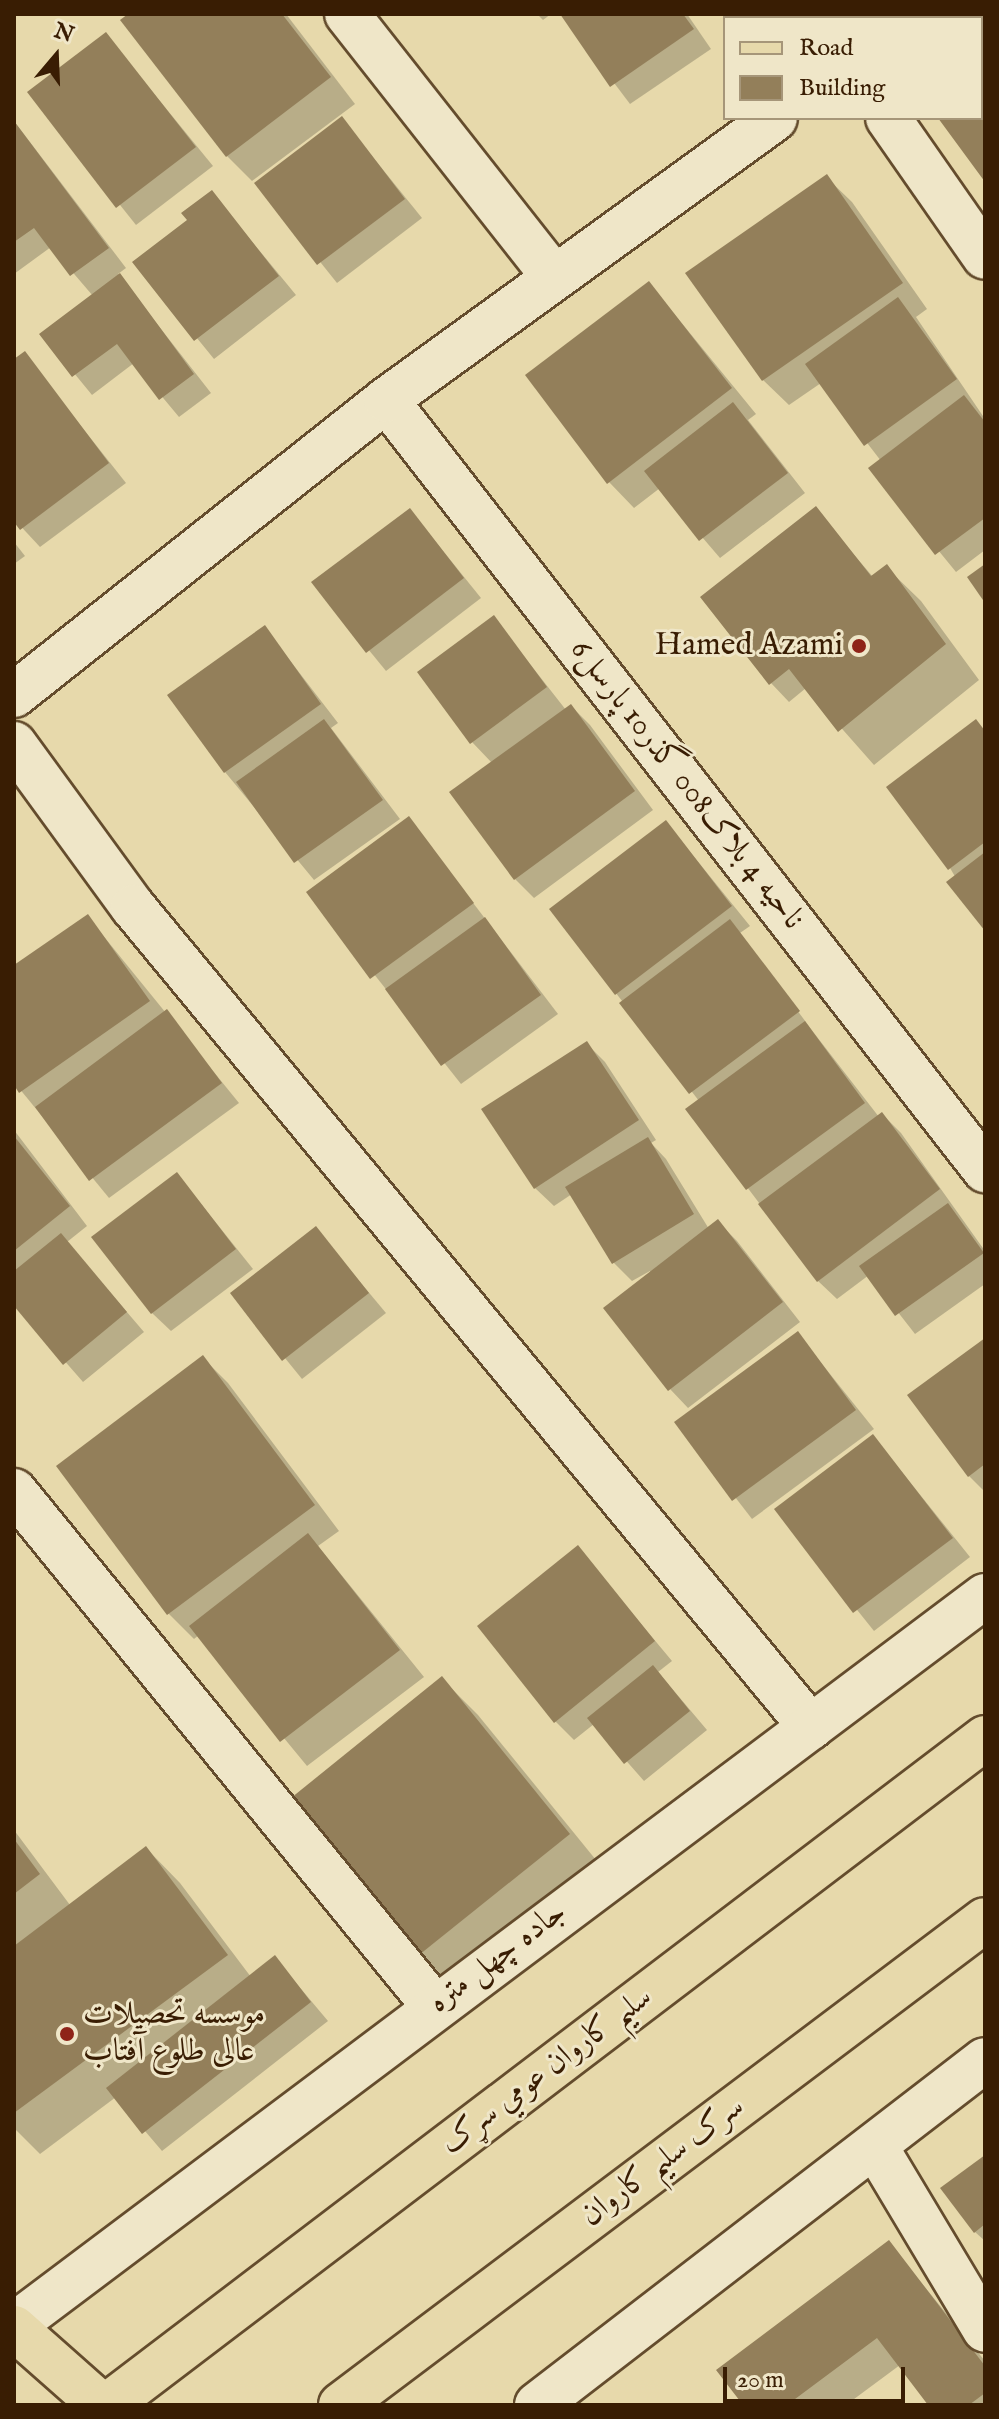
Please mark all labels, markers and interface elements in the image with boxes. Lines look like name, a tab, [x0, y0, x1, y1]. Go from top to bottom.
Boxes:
north arrow	[16, 16, 96, 96]
legend	[723, 16, 983, 120]
text: N	[50, 17, 77, 50]
text: Road	[799, 33, 853, 64]
text: Building	[799, 73, 885, 104]
place label: Hamed Azami	[655, 627, 843, 665]
street label: ناحیه 4 بلاک008 گذر10 پارسل6	[561, 632, 811, 938]
marker: Hamed Azami	[850, 637, 868, 655]
street label: جاده چهل متره	[421, 1894, 575, 2022]
street label: سلیم کاروان عومي سړک	[433, 1979, 661, 2163]
place label: موسسه تحصیلات عالی طلوع آفتاب	[83, 1997, 265, 2072]
marker: موسسه تحصیلات عالی طلوع آفتاب	[58, 2025, 76, 2043]
street label: سرک سلیم کاروان	[574, 2088, 752, 2236]
scale bar	[727, 2351, 909, 2401]
text: 20 m	[737, 2365, 784, 2396]

